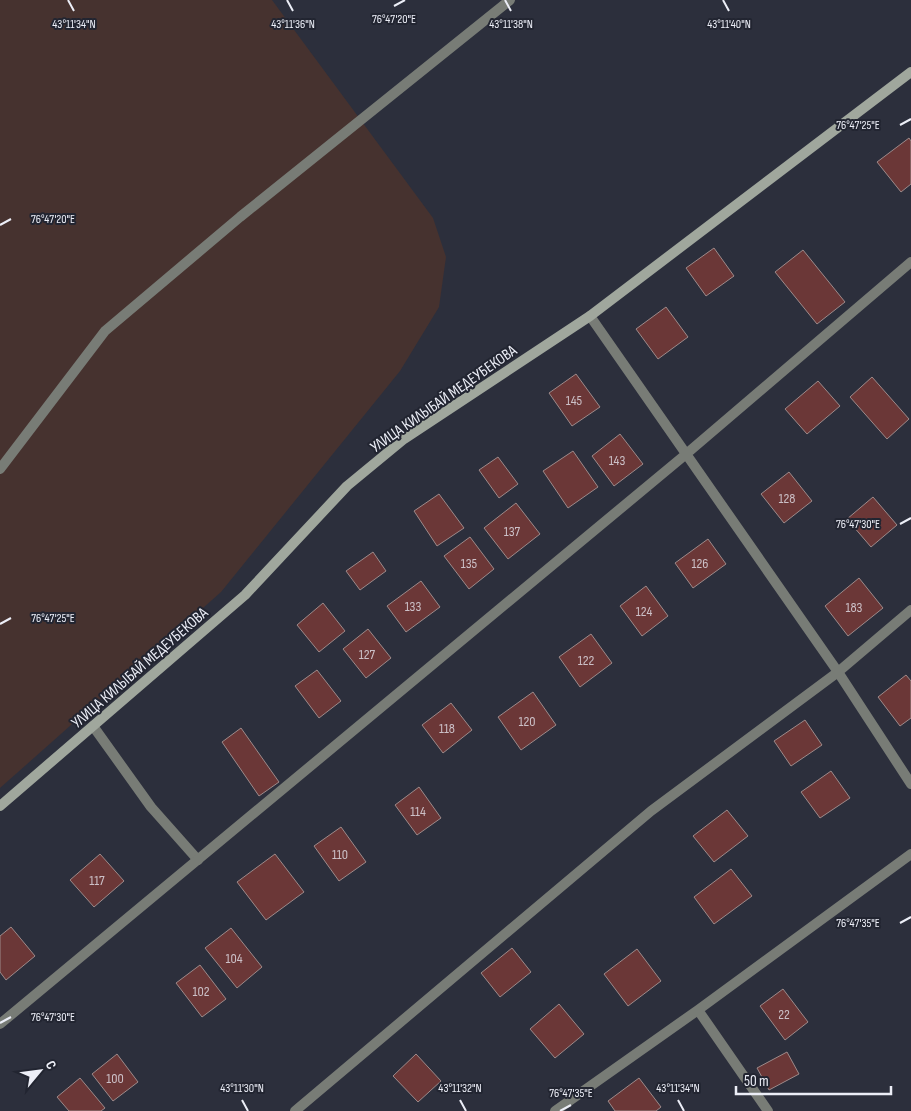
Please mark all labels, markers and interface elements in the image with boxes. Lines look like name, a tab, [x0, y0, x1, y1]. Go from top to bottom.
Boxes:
text: 76°47'20"E	[372, 12, 416, 27]
text: 43°11'34"N	[52, 17, 96, 32]
text: 43°11'36"N	[271, 17, 315, 32]
text: 43°11'38"N	[489, 17, 533, 32]
text: 43°11'40"N	[707, 17, 751, 32]
text: 76°47'25"E	[836, 118, 880, 133]
text: 76°47'20"E	[31, 212, 75, 227]
street label: УЛИЦА КИЛЫБАЙ МЕДЕУБЕКОВА	[367, 341, 521, 457]
house number: 145	[566, 392, 583, 409]
house number: 143	[609, 452, 625, 469]
house number: 128	[779, 490, 795, 507]
text: 76°47'30"E	[836, 517, 880, 532]
house number: 137	[504, 523, 521, 540]
house number: 135	[461, 555, 478, 572]
house number: 126	[692, 555, 708, 572]
house number: 133	[405, 598, 421, 615]
house number: 183	[846, 599, 863, 616]
house number: 124	[636, 603, 652, 620]
street label: УЛИЦА КИЛЫБАЙ МЕДЕУБЕКОВА	[68, 604, 212, 733]
text: 76°47'25"E	[31, 611, 75, 626]
house number: 127	[359, 646, 376, 663]
house number: 122	[578, 652, 595, 669]
house number: 120	[518, 713, 536, 730]
house number: 118	[439, 720, 455, 737]
house number: 114	[410, 803, 426, 820]
house number: 110	[332, 846, 348, 863]
house number: 117	[89, 872, 105, 889]
text: 76°47'35"E	[836, 916, 880, 931]
house number: 104	[226, 950, 243, 967]
house number: 102	[193, 983, 210, 1000]
house number: 22	[778, 1006, 790, 1023]
text: 76°47'30"E	[31, 1010, 75, 1025]
north arrow	[15, 1046, 65, 1096]
text: С	[42, 1058, 60, 1072]
scale bar	[736, 1064, 891, 1096]
house number: 100	[106, 1070, 124, 1087]
text: 50 m	[744, 1072, 769, 1091]
text: 43°11'30"N	[220, 1081, 264, 1096]
text: 43°11'32"N	[438, 1081, 482, 1096]
text: 43°11'34"N	[656, 1081, 700, 1096]
text: 76°47'35"E	[549, 1086, 593, 1101]

